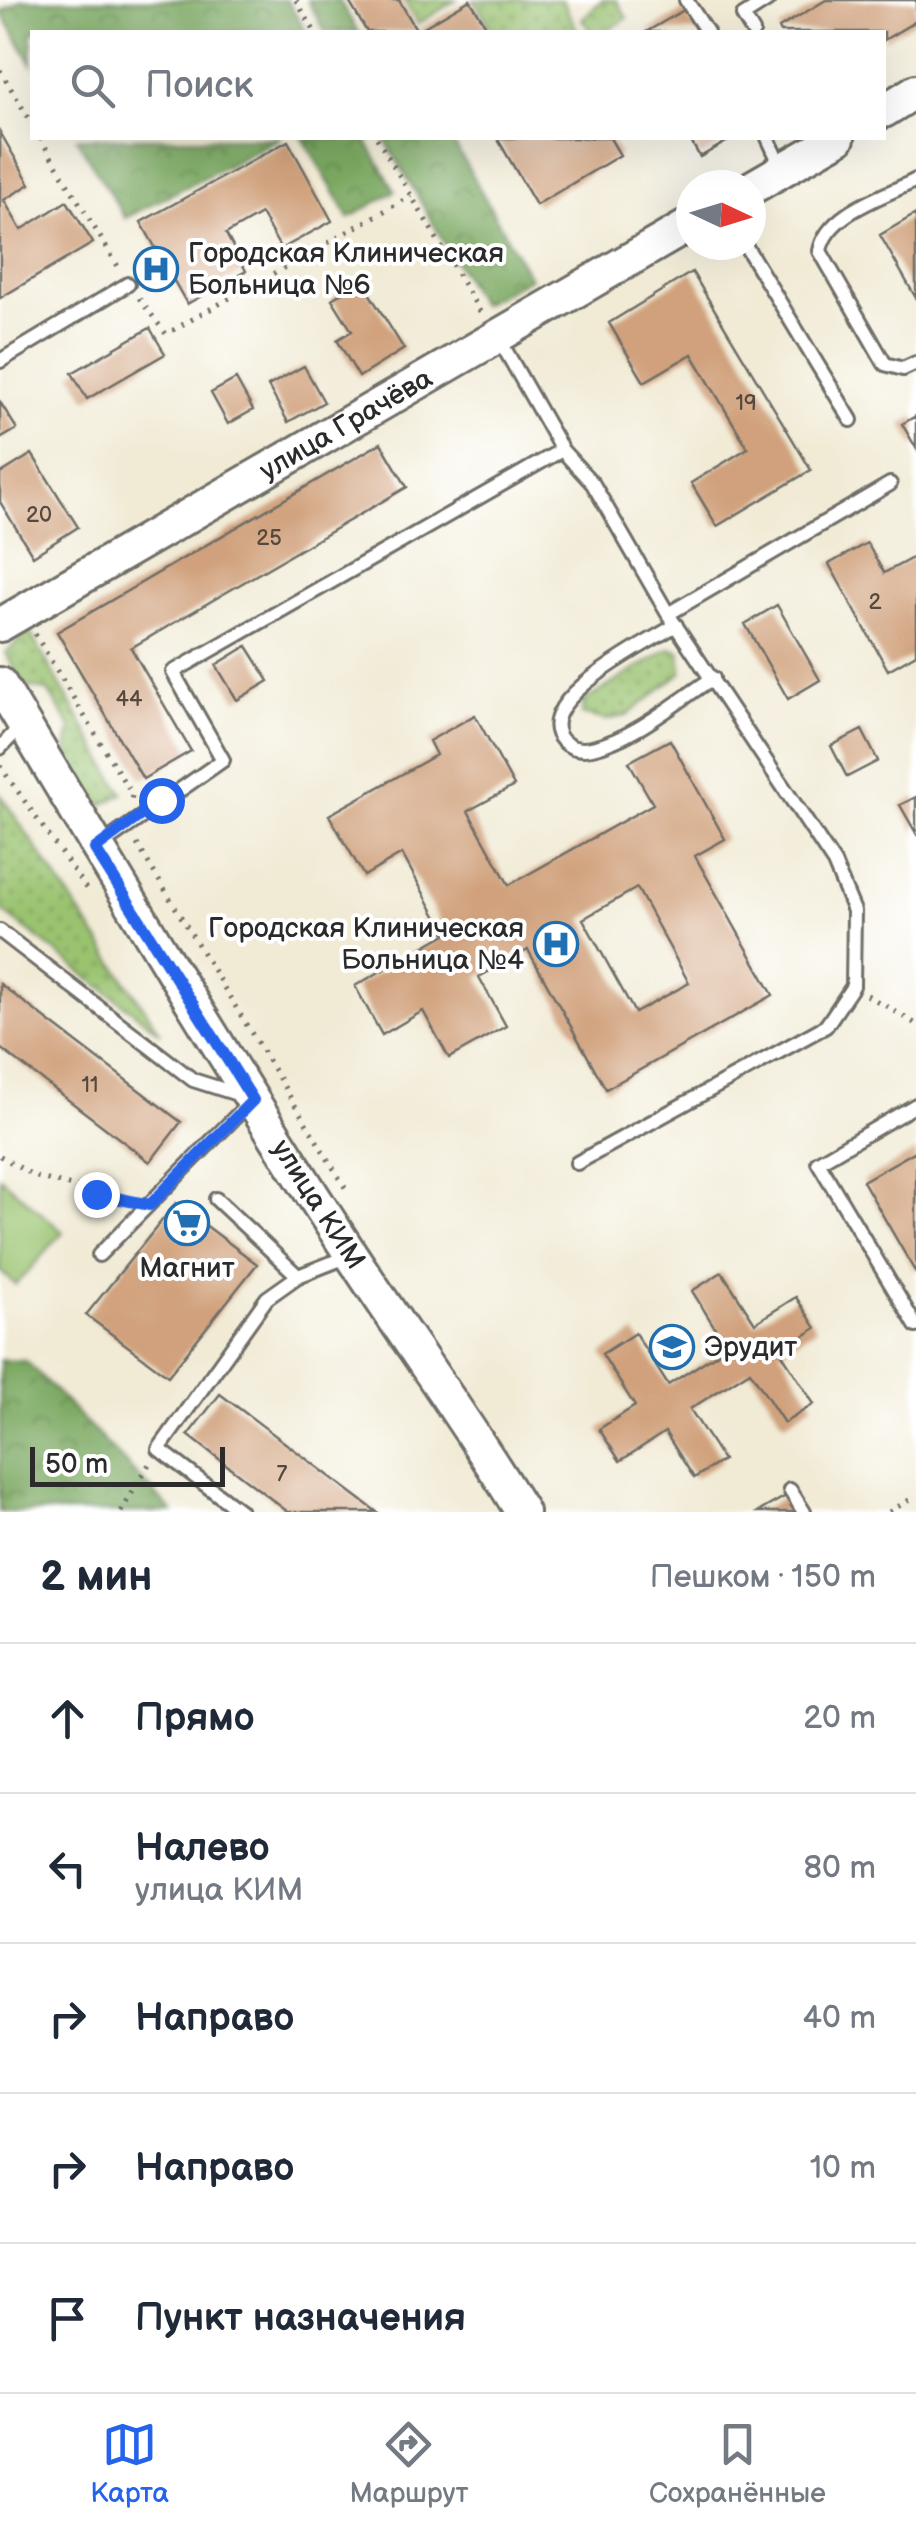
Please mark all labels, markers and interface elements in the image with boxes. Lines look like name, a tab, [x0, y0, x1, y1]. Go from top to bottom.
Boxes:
search box	[30, 30, 886, 140]
icon: search	[65, 58, 120, 113]
text: Поиск	[145, 63, 253, 108]
north arrow	[676, 170, 766, 260]
place label: Городская Клиническая Больница №6	[188, 237, 504, 302]
hospital icon: Городская Клиническая Больница №6	[133, 246, 179, 292]
street label: улица Грачёва	[254, 361, 439, 487]
house number: 19	[735, 390, 757, 417]
house number: 20	[26, 502, 52, 529]
house number: 25	[256, 525, 282, 552]
house number: 2	[869, 589, 882, 616]
house number: 44	[116, 686, 143, 713]
route start	[139, 778, 185, 824]
place label: Городская Клиническая Больница №4	[208, 912, 524, 977]
hospital icon: Городская Клиническая Больница №4	[533, 921, 579, 967]
house number: 11	[81, 1072, 99, 1099]
street label: улица КИМ	[265, 1133, 372, 1275]
route end	[74, 1172, 120, 1218]
supermarket icon: Магнит	[164, 1200, 210, 1246]
place label: Магнит	[139, 1252, 235, 1285]
school or university icon: Эрудит	[649, 1324, 695, 1370]
place label: Эрудит	[704, 1331, 797, 1364]
scale bar	[30, 1442, 225, 1486]
text: 50 m	[45, 1448, 108, 1481]
house number: 7	[277, 1461, 288, 1488]
text: 2 мин	[40, 1552, 152, 1603]
text: Пешком · 150 m	[650, 1558, 876, 1597]
icon: ahead	[40, 1691, 95, 1746]
text: Прямо	[135, 1696, 254, 1741]
text: 20 m	[803, 1699, 876, 1738]
text: Налево	[135, 1826, 270, 1871]
icon: left	[40, 1841, 95, 1896]
text: 80 m	[803, 1849, 876, 1888]
text: улица КИМ	[135, 1871, 303, 1910]
icon: right	[40, 1991, 95, 2046]
text: Направо	[135, 1996, 294, 2041]
text: 40 m	[803, 1999, 876, 2038]
icon: right	[40, 2141, 95, 2196]
text: Направо	[135, 2146, 294, 2191]
text: 10 m	[810, 2149, 876, 2188]
icon: arrive	[40, 2291, 95, 2346]
text: Пункт назначения	[135, 2296, 466, 2341]
tab: Карта	[90, 2417, 169, 2510]
tab: Маршрут	[349, 2417, 469, 2510]
tab: Сохранённые	[649, 2417, 826, 2510]

